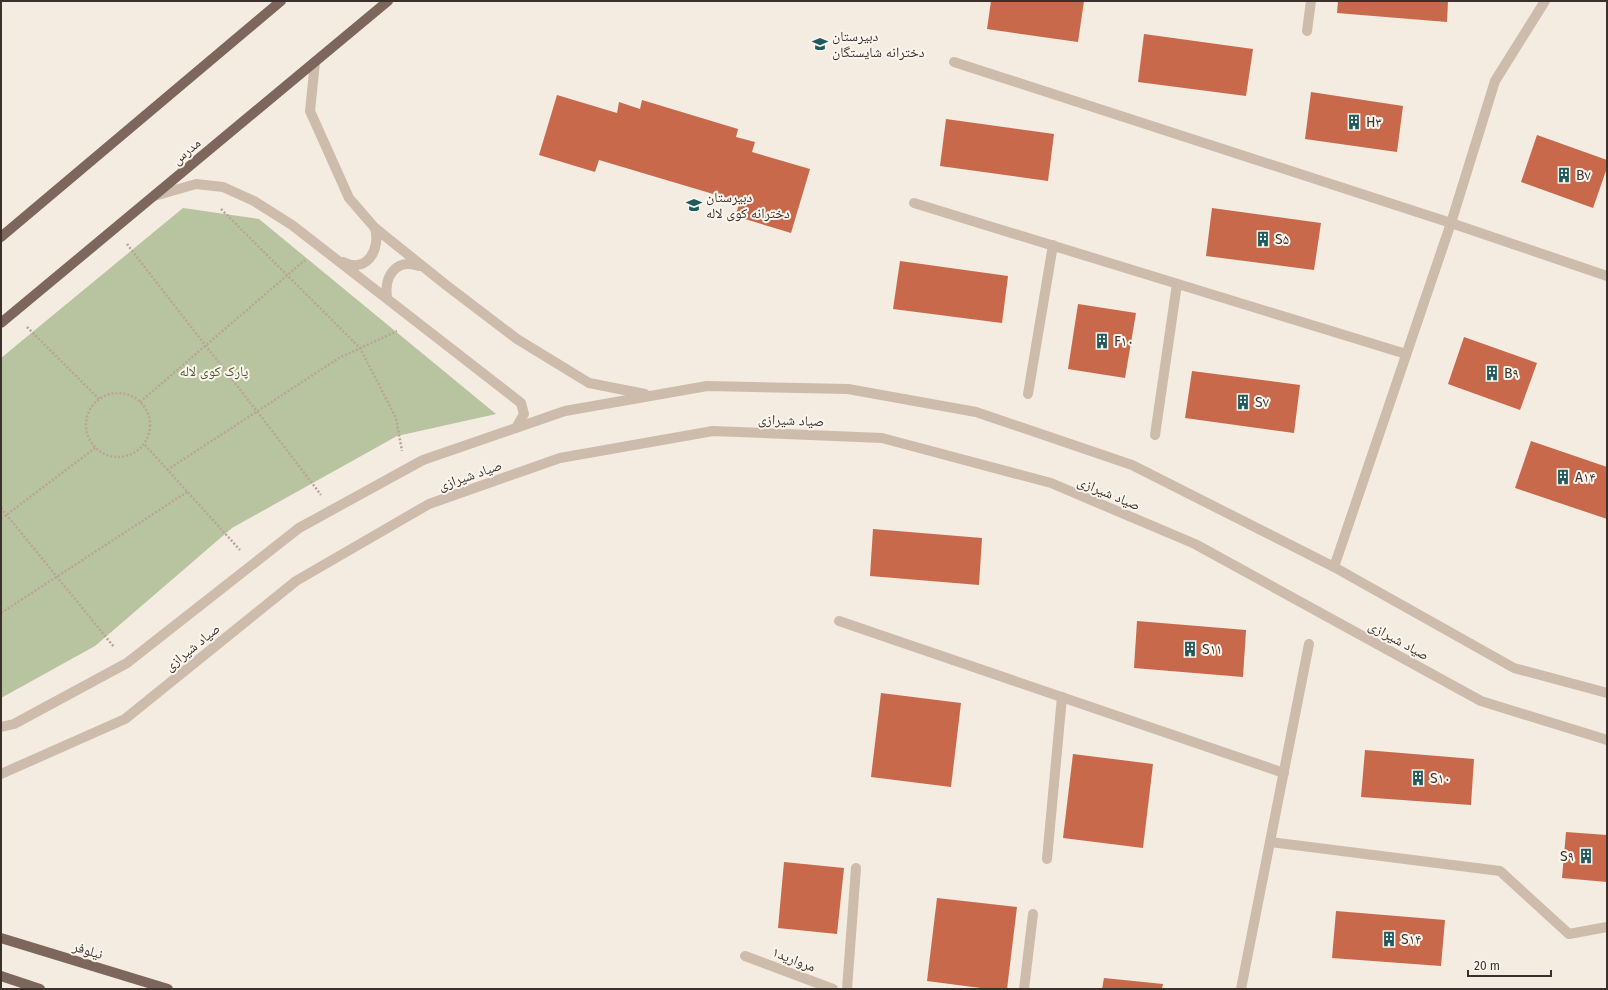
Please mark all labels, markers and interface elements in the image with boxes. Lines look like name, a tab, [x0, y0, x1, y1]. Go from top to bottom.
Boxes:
place label: دبیرستان دخترانه شایستگان	[832, 28, 925, 61]
school or university icon: دبیرستان دخترانه شایستگان	[811, 35, 829, 53]
building icon: H۳	[1345, 113, 1363, 131]
place label: H۳	[1366, 114, 1382, 131]
street label: مدرس	[168, 134, 204, 168]
building icon: B۷	[1555, 166, 1573, 184]
place label: B۷	[1576, 167, 1591, 184]
place label: دبیرستان دخترانه کوی لاله	[706, 189, 790, 222]
school or university icon: دبیرستان دخترانه کوی لاله	[685, 196, 703, 214]
building icon: S۵	[1254, 230, 1272, 248]
place label: S۵	[1275, 231, 1289, 248]
building icon: F۱۰	[1093, 332, 1111, 350]
place label: F۱۰	[1114, 333, 1133, 350]
park label: پارک کوی لاله	[180, 363, 249, 380]
building icon: B۹	[1483, 364, 1501, 382]
place label: B۹	[1504, 365, 1519, 382]
building icon: S۷	[1234, 393, 1252, 411]
place label: S۷	[1255, 394, 1269, 411]
street label: صیاد شیرازی	[758, 411, 824, 430]
street label: صیاد شیرازی	[436, 457, 504, 494]
building icon: A۱۴	[1554, 468, 1572, 486]
place label: A۱۴	[1575, 469, 1596, 486]
street label: صیاد شیرازی	[1075, 473, 1143, 514]
street label: صیاد شیرازی	[1366, 617, 1432, 664]
street label: صیاد شیرازی	[161, 620, 223, 675]
building icon: S۱۱	[1181, 640, 1199, 658]
place label: S۱۱	[1202, 641, 1222, 658]
building icon: S۱۰	[1409, 769, 1427, 787]
place label: S۱۰	[1430, 770, 1450, 787]
building icon: S۹	[1577, 847, 1595, 865]
place label: S۹	[1560, 848, 1574, 865]
building icon: S۱۴	[1380, 930, 1398, 948]
place label: S۱۴	[1401, 931, 1421, 948]
street label: نیلوفر	[70, 938, 105, 963]
street label: مروارید۱	[770, 943, 818, 975]
scale bar	[1468, 952, 1551, 978]
text: 20 m	[1474, 959, 1500, 973]

